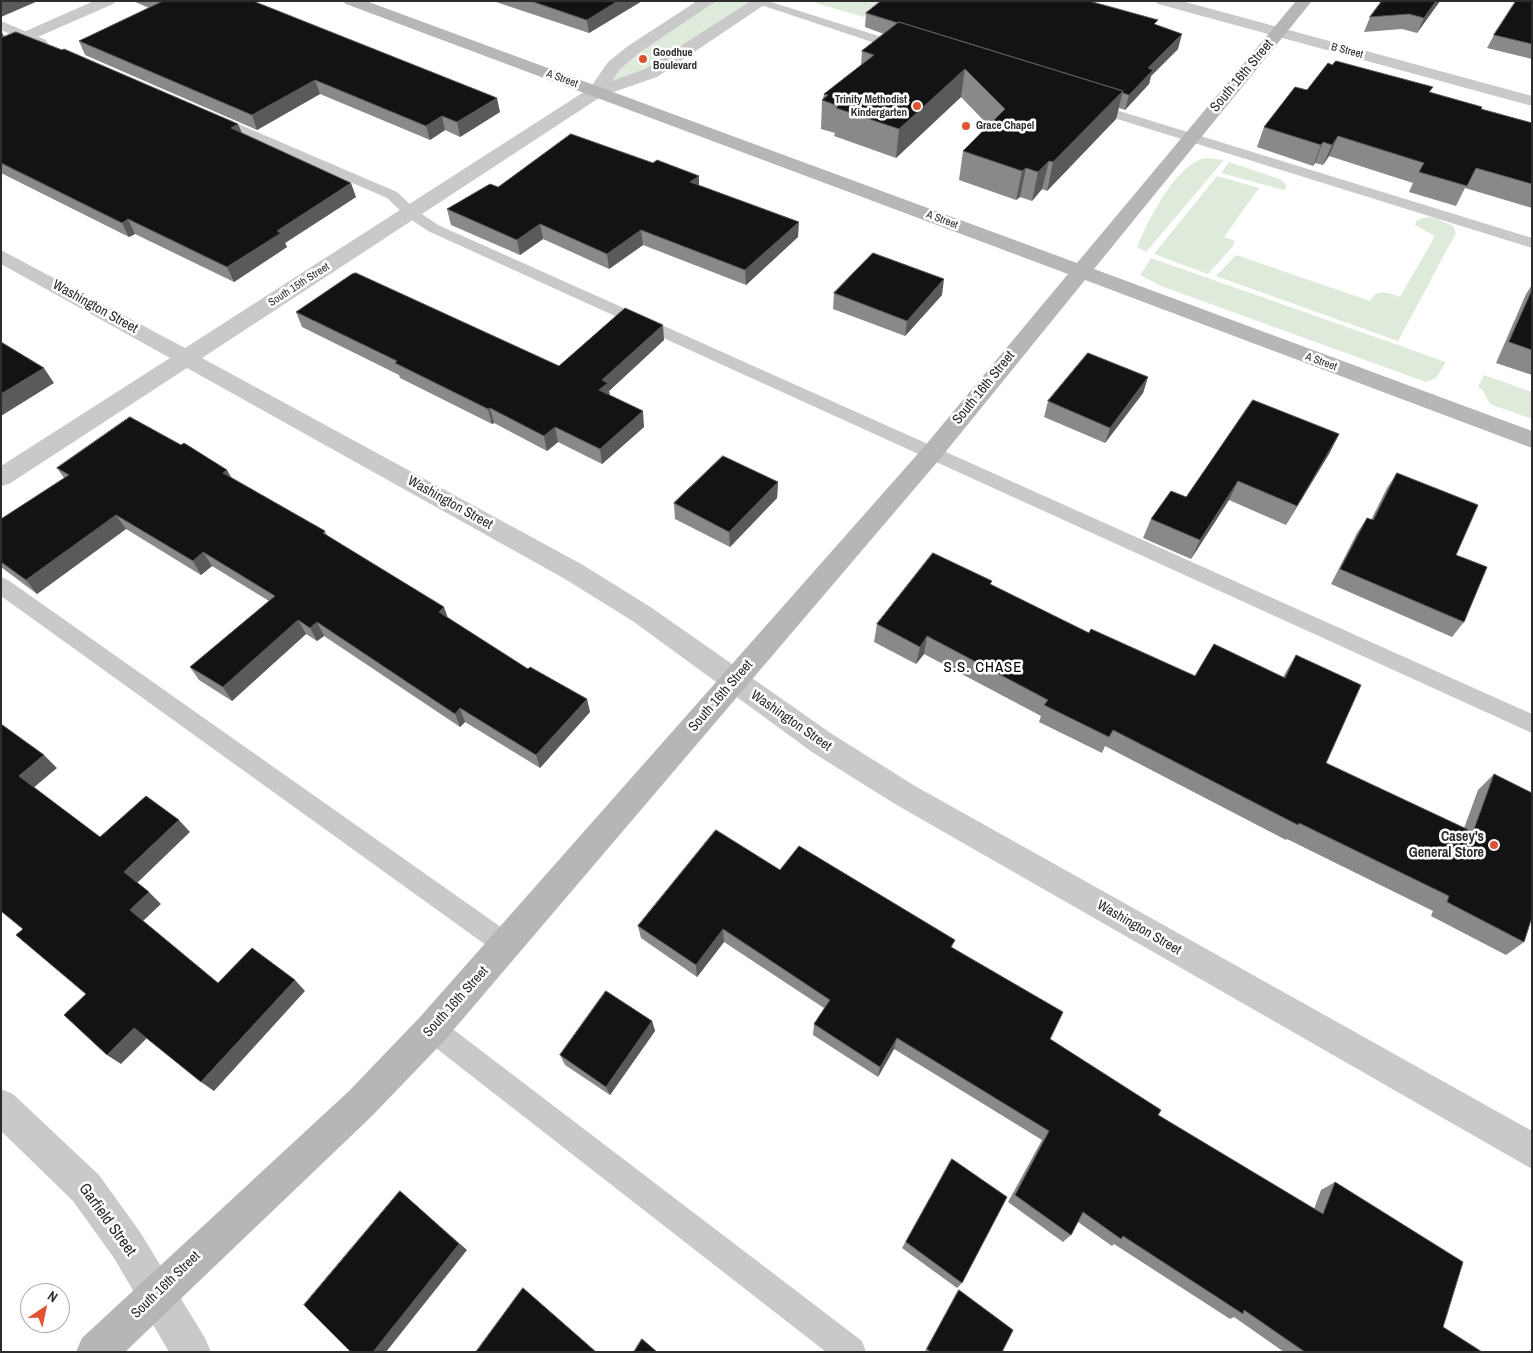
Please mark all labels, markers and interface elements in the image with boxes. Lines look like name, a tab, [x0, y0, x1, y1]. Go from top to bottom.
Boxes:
street label: South 16th Street	[1207, 36, 1277, 116]
street label: B Street	[1330, 40, 1364, 62]
place label: Goodhue Boulevard	[653, 46, 697, 72]
marker: Goodhue Boulevard	[637, 53, 649, 65]
street label: A Street	[544, 67, 580, 91]
place label: Trinity Methodist Kindergarten	[835, 93, 907, 119]
marker: Trinity Methodist Kindergarten	[911, 100, 923, 112]
place label: Grace Chapel	[976, 119, 1034, 133]
marker: Grace Chapel	[960, 120, 972, 132]
street label: A Street	[924, 208, 960, 232]
street label: South 15th Street	[266, 260, 332, 310]
street label: Washington Street	[50, 277, 140, 337]
street label: South 16th Street	[949, 348, 1019, 428]
street label: A Street	[1303, 350, 1339, 374]
street label: Washington Street	[405, 473, 495, 533]
street label: South 16th Street	[685, 657, 757, 735]
district label: S.S. CHASE	[942, 659, 1024, 677]
street label: Washington Street	[747, 687, 835, 755]
place label: Casey's General Store	[1409, 829, 1484, 862]
marker: Casey's General Store	[1488, 839, 1500, 851]
street label: Washington Street	[1094, 897, 1184, 959]
street label: South 16th Street	[420, 963, 492, 1041]
street label: Garfield Street	[74, 1180, 140, 1260]
street label: South 16th Street	[128, 1248, 204, 1322]
north arrow	[20, 1283, 70, 1333]
text: N	[44, 1287, 61, 1306]

